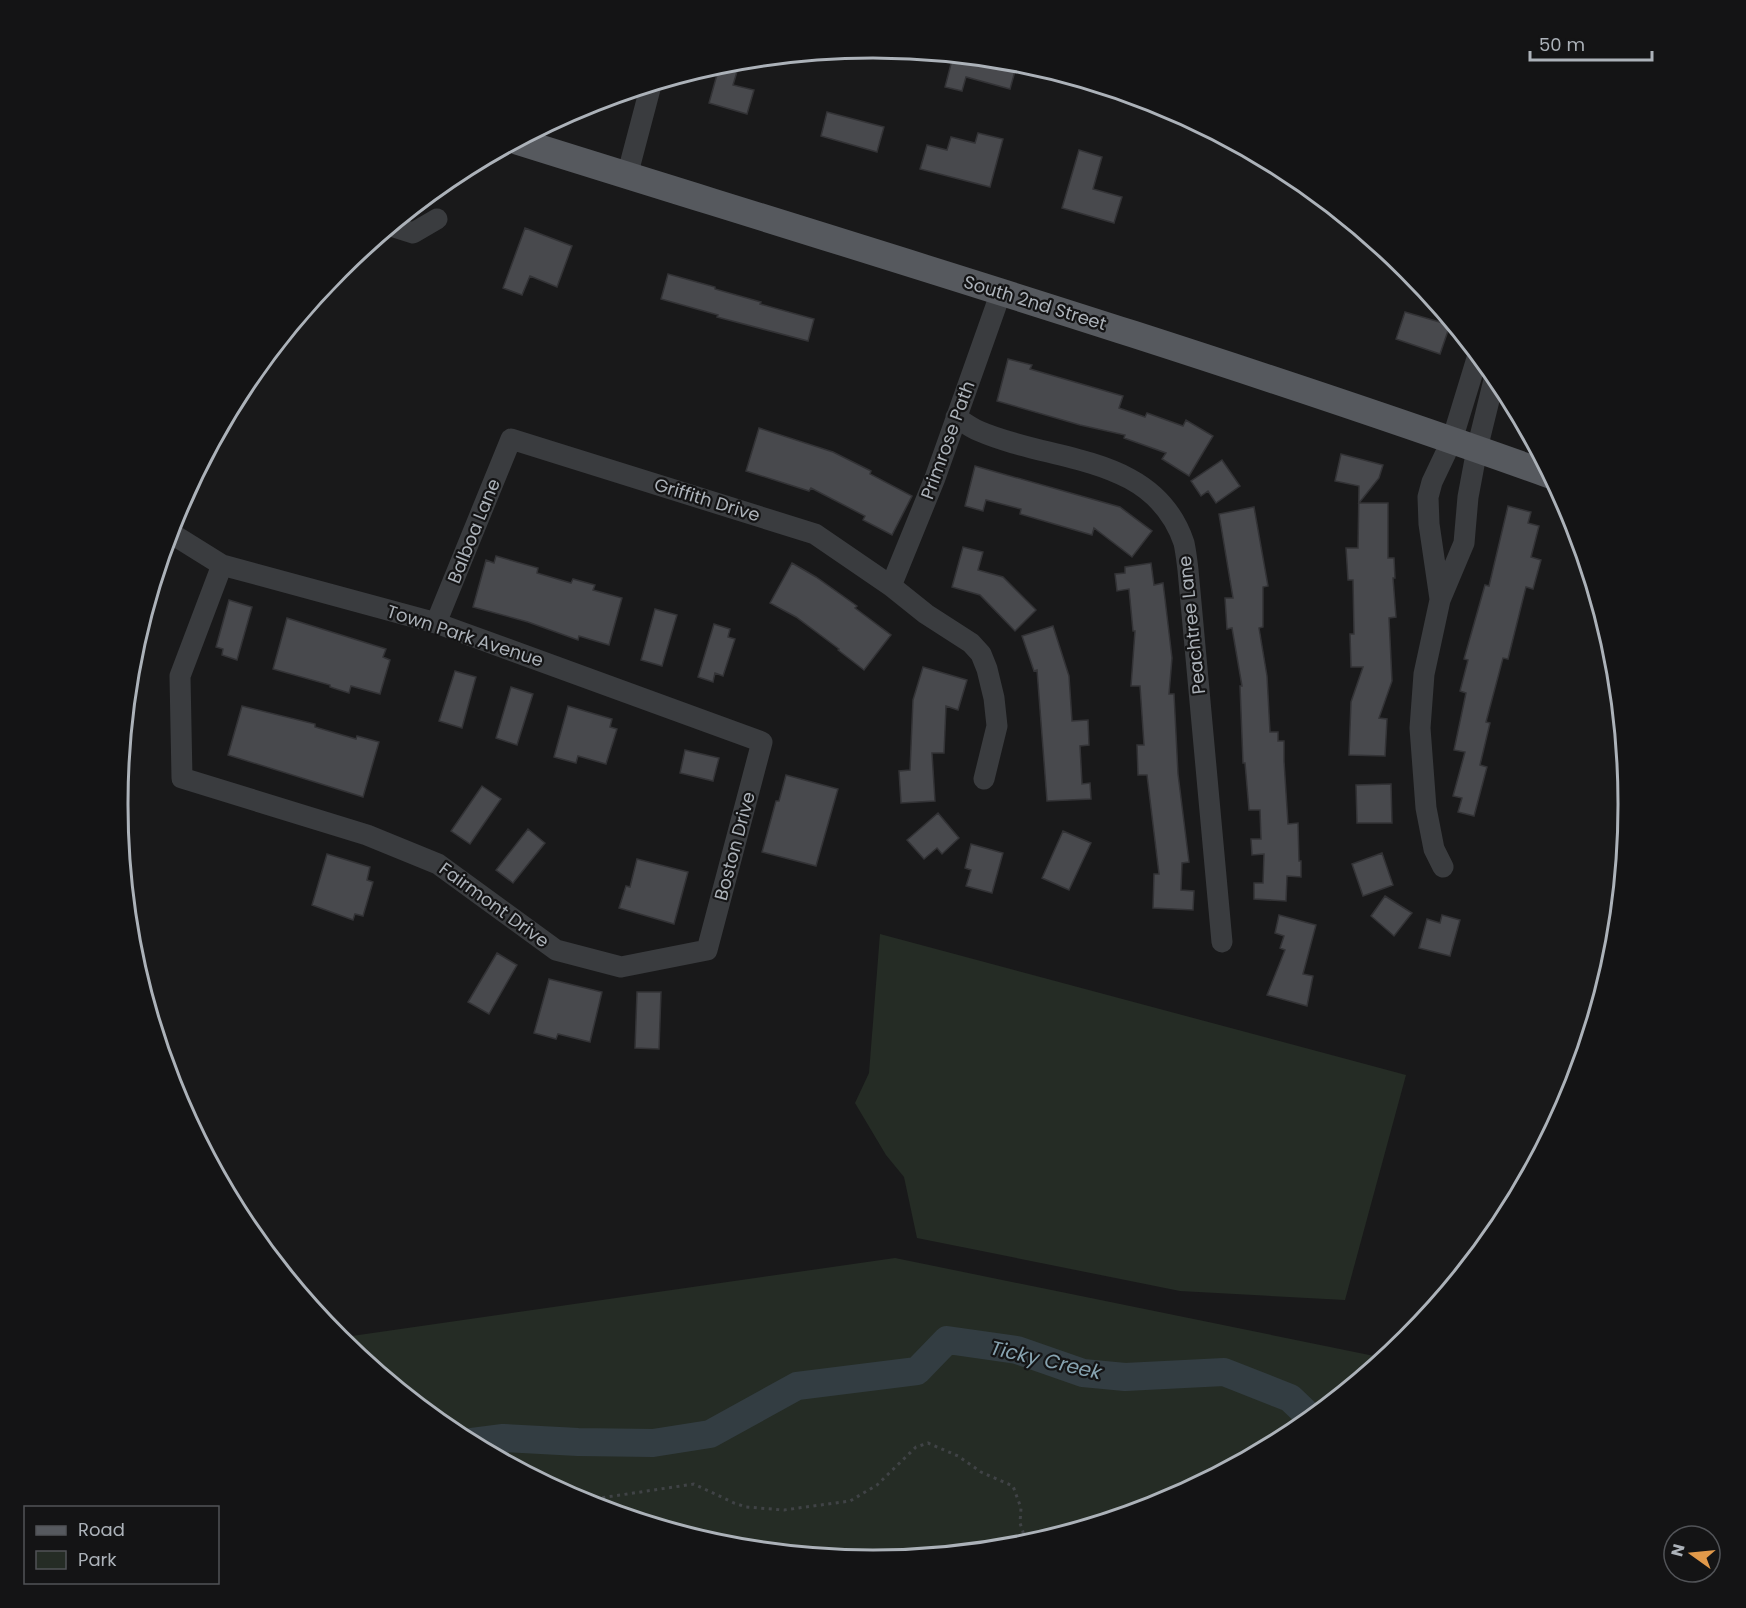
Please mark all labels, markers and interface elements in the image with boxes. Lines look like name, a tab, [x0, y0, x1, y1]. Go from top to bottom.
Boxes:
scale bar	[1530, 24, 1652, 62]
text: 50 m	[1539, 32, 1585, 57]
street label: South 2nd Street	[961, 269, 1110, 336]
street label: Primrose Path	[915, 377, 981, 503]
street label: Griffith Drive	[651, 472, 763, 527]
street label: Balboa Lane	[441, 475, 506, 587]
street label: Peachtree Lane	[1172, 555, 1211, 696]
street label: Town Park Avenue	[384, 598, 547, 673]
street label: Boston Drive	[708, 789, 761, 903]
street label: Fairmont Drive	[434, 856, 554, 953]
water label: Ticky Creek	[988, 1334, 1106, 1387]
legend	[24, 1506, 219, 1584]
text: Road	[78, 1517, 125, 1542]
north arrow	[1662, 1524, 1722, 1584]
text: N	[1665, 1541, 1691, 1559]
text: Park	[78, 1547, 117, 1572]

